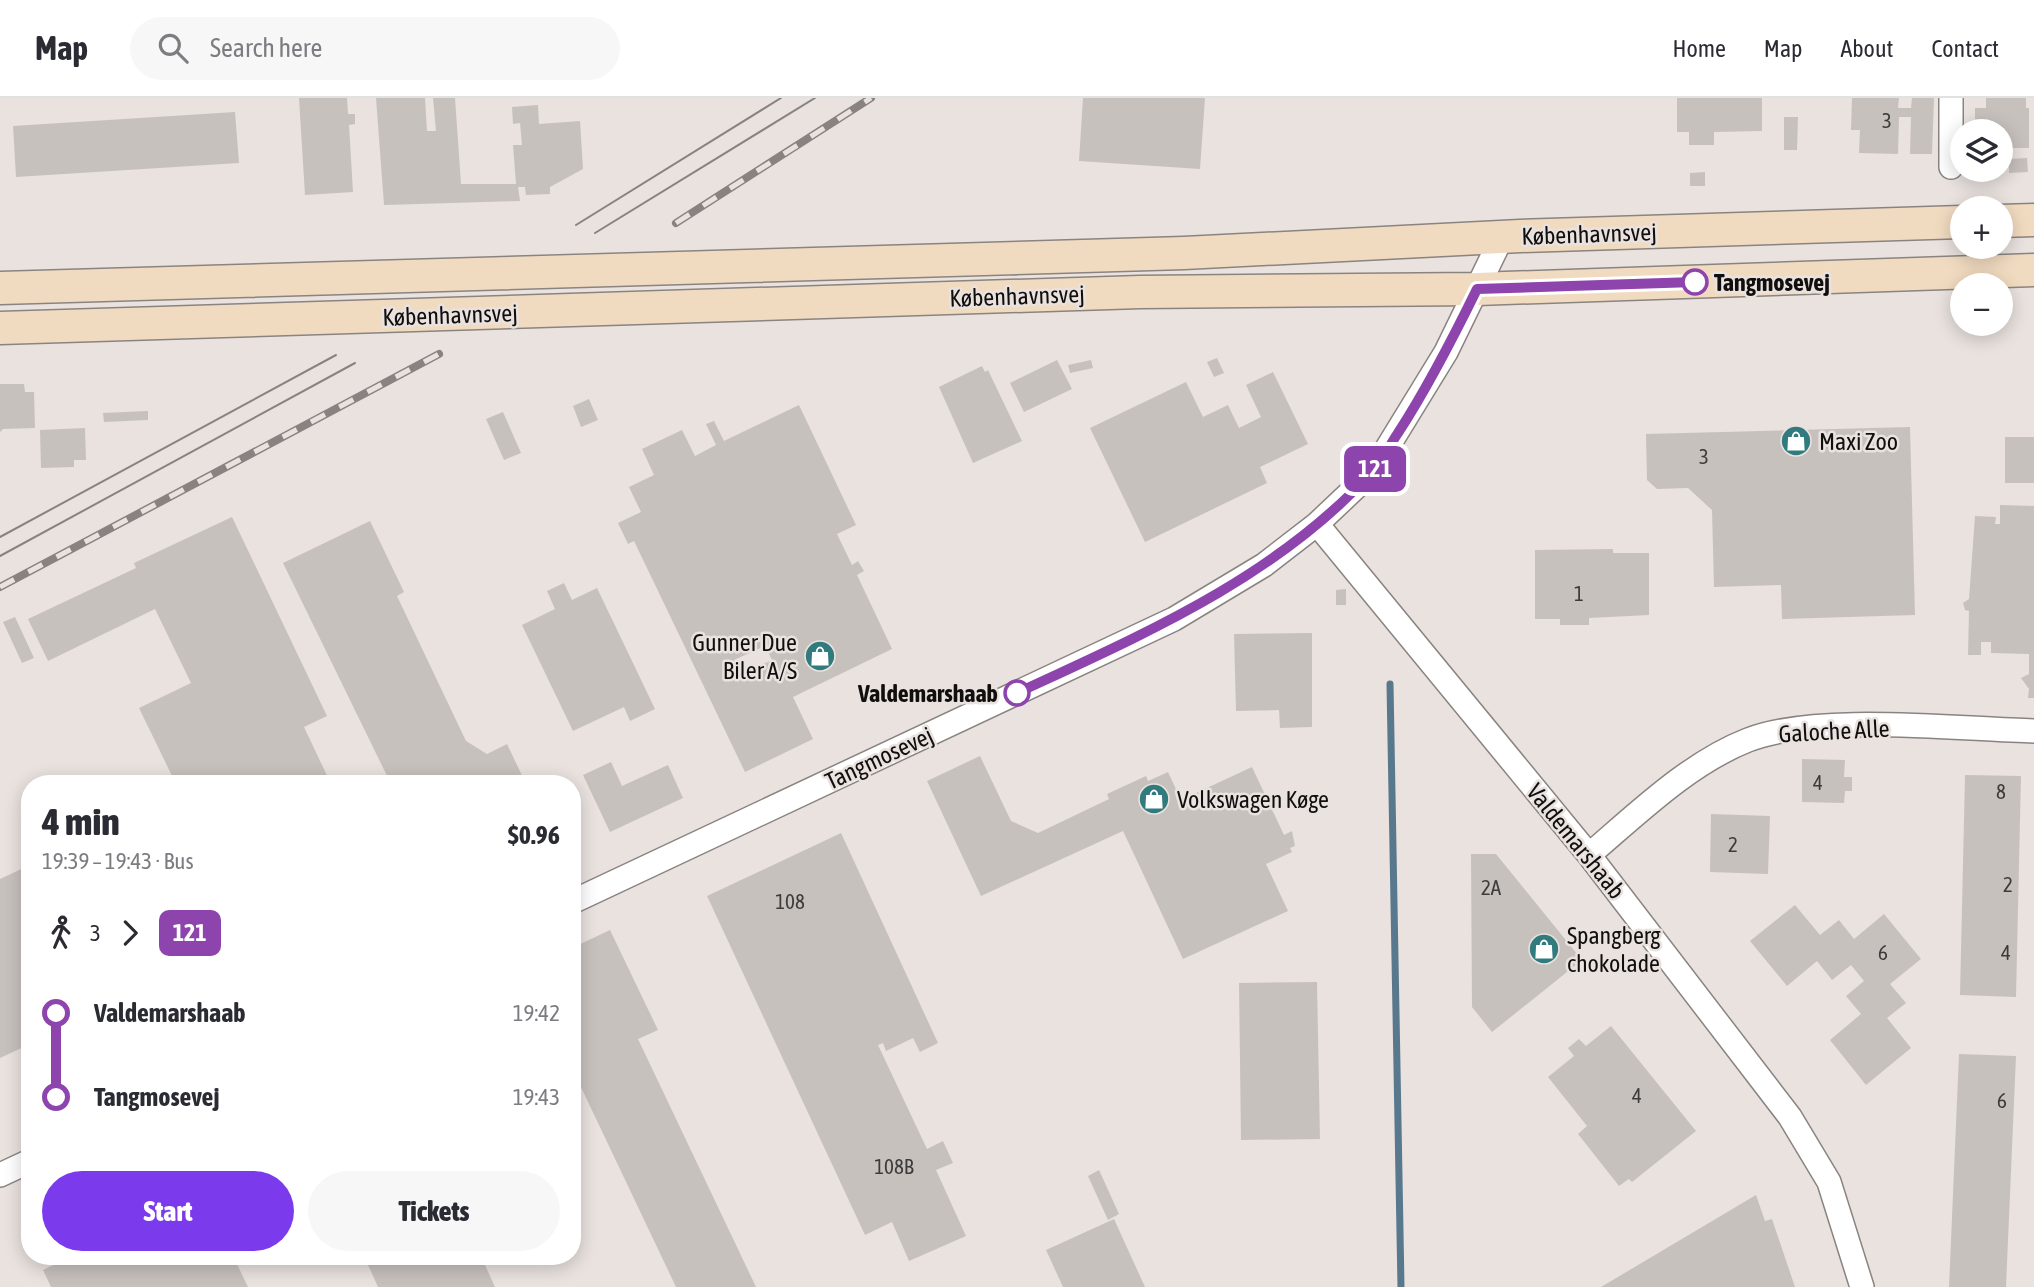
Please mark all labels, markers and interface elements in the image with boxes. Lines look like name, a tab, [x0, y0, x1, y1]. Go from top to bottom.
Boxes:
search box	[130, 17, 620, 80]
text: Map	[35, 29, 88, 67]
icon: search	[154, 29, 192, 67]
text: Search here	[210, 33, 322, 63]
text: Home	[1672, 35, 1726, 62]
text: Map	[1764, 35, 1802, 62]
text: About	[1840, 35, 1893, 62]
text: Contact	[1931, 35, 1999, 62]
house number: 3	[1882, 108, 1892, 132]
map controls	[1950, 119, 2013, 336]
button: layers	[1950, 119, 2013, 182]
button: +	[1950, 196, 2013, 259]
street label: Københavnsvej	[1521, 218, 1657, 250]
marker: Tangmosevej	[1682, 269, 1708, 295]
place label: Tangmosevej	[1714, 269, 1830, 296]
button: −	[1950, 273, 2013, 336]
street label: Københavnsvej	[949, 280, 1085, 312]
street label: Københavnsvej	[382, 299, 518, 331]
shop icon: Maxi Zoo	[1779, 424, 1813, 458]
place label: Maxi Zoo	[1819, 428, 1898, 455]
house number: 3	[1699, 444, 1709, 468]
line badge: 121	[1335, 446, 1415, 492]
text: 121	[1358, 455, 1392, 482]
house number: 1	[1574, 581, 1584, 605]
place label: Gunner Due Biler A/S	[692, 629, 797, 684]
shop icon: Gunner Due Biler A/S	[803, 639, 837, 673]
place label: Valdemarshaab	[857, 680, 998, 707]
marker: Valdemarshaab	[1004, 680, 1030, 706]
street label: Galoche Alle	[1778, 715, 1890, 747]
street label: Tangmosevej	[821, 721, 937, 795]
house number: 4	[1813, 770, 1823, 794]
street label: Valdemarshaab	[1521, 778, 1631, 904]
house number: 8	[1996, 779, 2006, 803]
shop icon: Volkswagen Køge	[1137, 782, 1171, 816]
place label: Volkswagen Køge	[1177, 786, 1329, 813]
text: 4 min	[42, 800, 120, 843]
text: $0.96	[508, 820, 560, 850]
house number: 2	[1728, 832, 1738, 856]
text: 19:39 – 19:43 · Bus	[42, 848, 194, 874]
house number: 2	[2003, 872, 2013, 896]
house number: 2A	[1481, 875, 1502, 899]
house number: 108	[775, 889, 805, 913]
icon: walk	[42, 914, 80, 952]
icon: forward	[111, 914, 149, 952]
text: 121	[173, 919, 207, 946]
text: 3	[90, 920, 101, 946]
place label: Spangberg chokolade	[1567, 922, 1661, 977]
shop icon: Spangberg chokolade	[1527, 932, 1561, 966]
house number: 6	[1878, 940, 1888, 964]
house number: 4	[2001, 940, 2011, 964]
text: Valdemarshaab	[94, 998, 246, 1028]
text: 19:42	[513, 1000, 560, 1026]
text: Tangmosevej	[94, 1082, 219, 1112]
house number: 4	[1632, 1083, 1642, 1107]
text: 19:43	[513, 1084, 560, 1110]
house number: 6	[1997, 1088, 2007, 1112]
house number: 108B	[874, 1154, 914, 1178]
button: Start	[42, 1171, 294, 1251]
button: Tickets	[308, 1171, 560, 1251]

